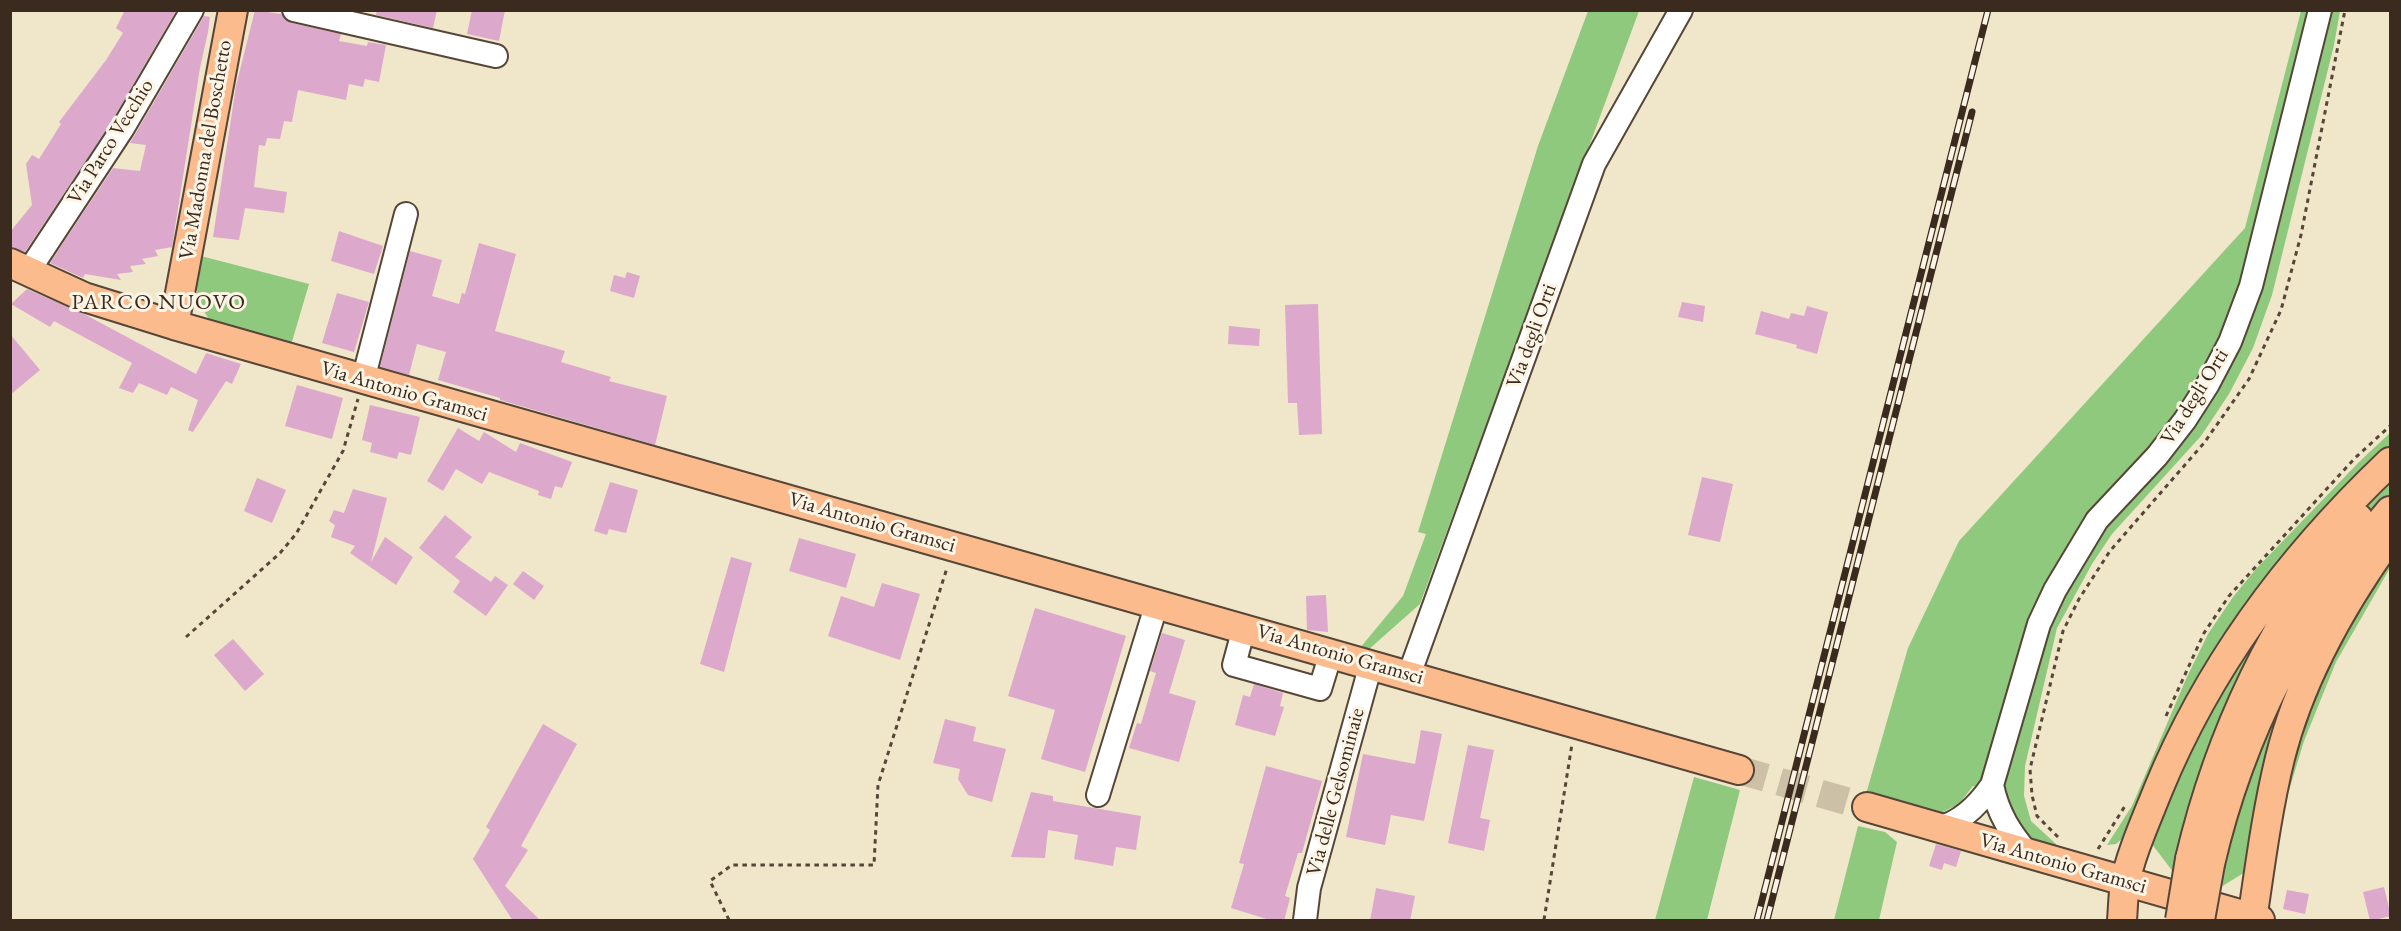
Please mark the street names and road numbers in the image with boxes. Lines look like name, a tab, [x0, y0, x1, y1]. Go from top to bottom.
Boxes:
street label: Via Madonna del Boschetto	[174, 38, 238, 262]
street label: Via Parco Vecchio	[62, 75, 160, 209]
street label: Via degli Orti	[1502, 281, 1562, 391]
street label: Via degli Orti	[2156, 344, 2234, 450]
street label: Via Antonio Gramsci	[318, 356, 490, 428]
street label: Via Antonio Gramsci	[786, 487, 958, 559]
street label: Via Antonio Gramsci	[1254, 619, 1426, 691]
street label: Via delle Gelsominaie	[1301, 705, 1371, 879]
street label: Via Antonio Gramsci	[1977, 828, 2149, 900]

